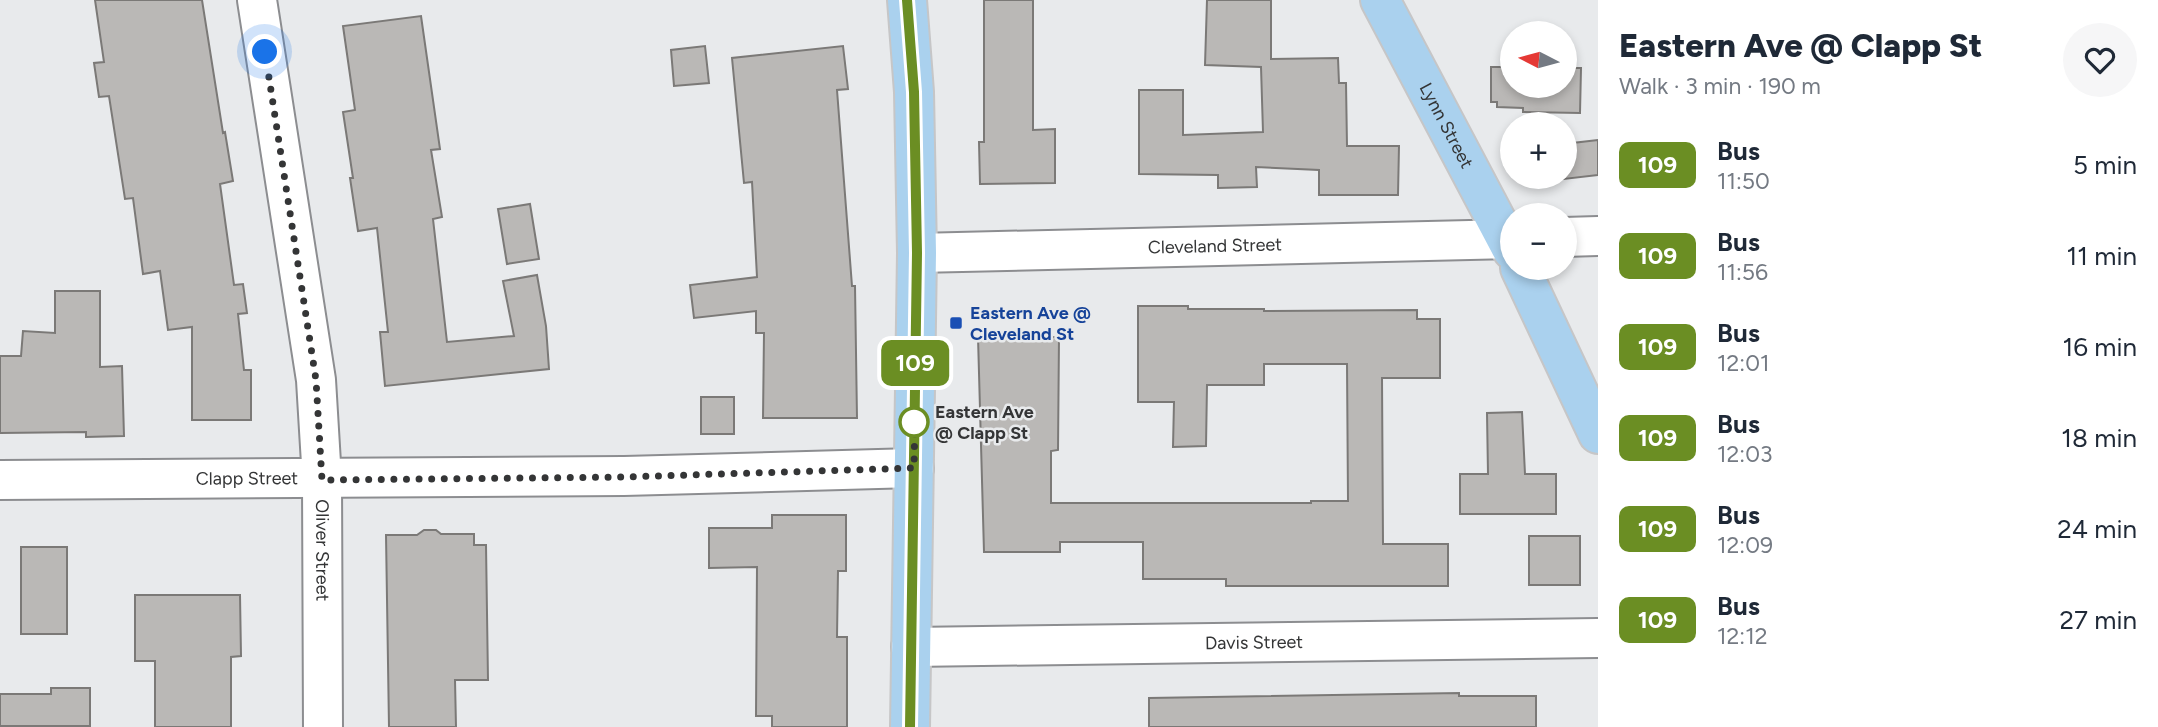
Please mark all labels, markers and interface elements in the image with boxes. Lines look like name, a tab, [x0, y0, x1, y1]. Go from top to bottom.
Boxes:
north arrow	[1500, 21, 1577, 98]
map controls	[1500, 21, 1577, 280]
button: heart	[2063, 23, 2137, 97]
text: Eastern Ave @ Clapp St	[1619, 26, 1982, 65]
your location	[247, 34, 282, 69]
text: Walk · 3 min · 190 m	[1619, 72, 1821, 100]
street label: Lynn Street	[1415, 79, 1478, 172]
button: +	[1500, 112, 1577, 189]
text: Bus	[1717, 135, 1760, 167]
text: 5 min	[2073, 149, 2137, 181]
text: 109	[1638, 150, 1677, 179]
text: 11:50	[1717, 167, 1770, 195]
button: −	[1500, 203, 1577, 280]
text: Bus	[1717, 226, 1760, 258]
street label: Cleveland Street	[1148, 233, 1282, 259]
text: 11 min	[2066, 240, 2137, 272]
text: 109	[1638, 241, 1677, 270]
text: 11:56	[1717, 258, 1768, 286]
place label: Eastern Ave @ Cleveland St	[970, 302, 1091, 345]
marker: Eastern Ave @ Cleveland St	[948, 315, 964, 331]
text: Bus	[1717, 317, 1760, 349]
text: 16 min	[2062, 331, 2137, 363]
text: 109	[1638, 332, 1677, 361]
line badge: 109	[875, 340, 955, 386]
text: 109	[895, 348, 935, 377]
text: 12:01	[1717, 349, 1769, 377]
place label: Eastern Ave @ Clapp St	[935, 401, 1034, 444]
marker: Eastern Ave @ Clapp St	[899, 407, 929, 437]
text: Bus	[1717, 408, 1760, 440]
text: 18 min	[2061, 422, 2137, 454]
text: 109	[1638, 423, 1677, 452]
text: 12:03	[1717, 440, 1772, 468]
street label: Clapp Street	[196, 467, 298, 490]
street label: Oliver Street	[311, 499, 333, 602]
text: Bus	[1717, 499, 1760, 531]
text: 24 min	[2057, 513, 2137, 545]
text: 109	[1638, 514, 1677, 543]
text: 12:09	[1717, 531, 1773, 559]
text: Bus	[1717, 590, 1760, 622]
text: 27 min	[2059, 604, 2137, 636]
text: 109	[1638, 605, 1677, 634]
text: 12:12	[1717, 622, 1768, 650]
street label: Davis Street	[1205, 631, 1303, 654]

